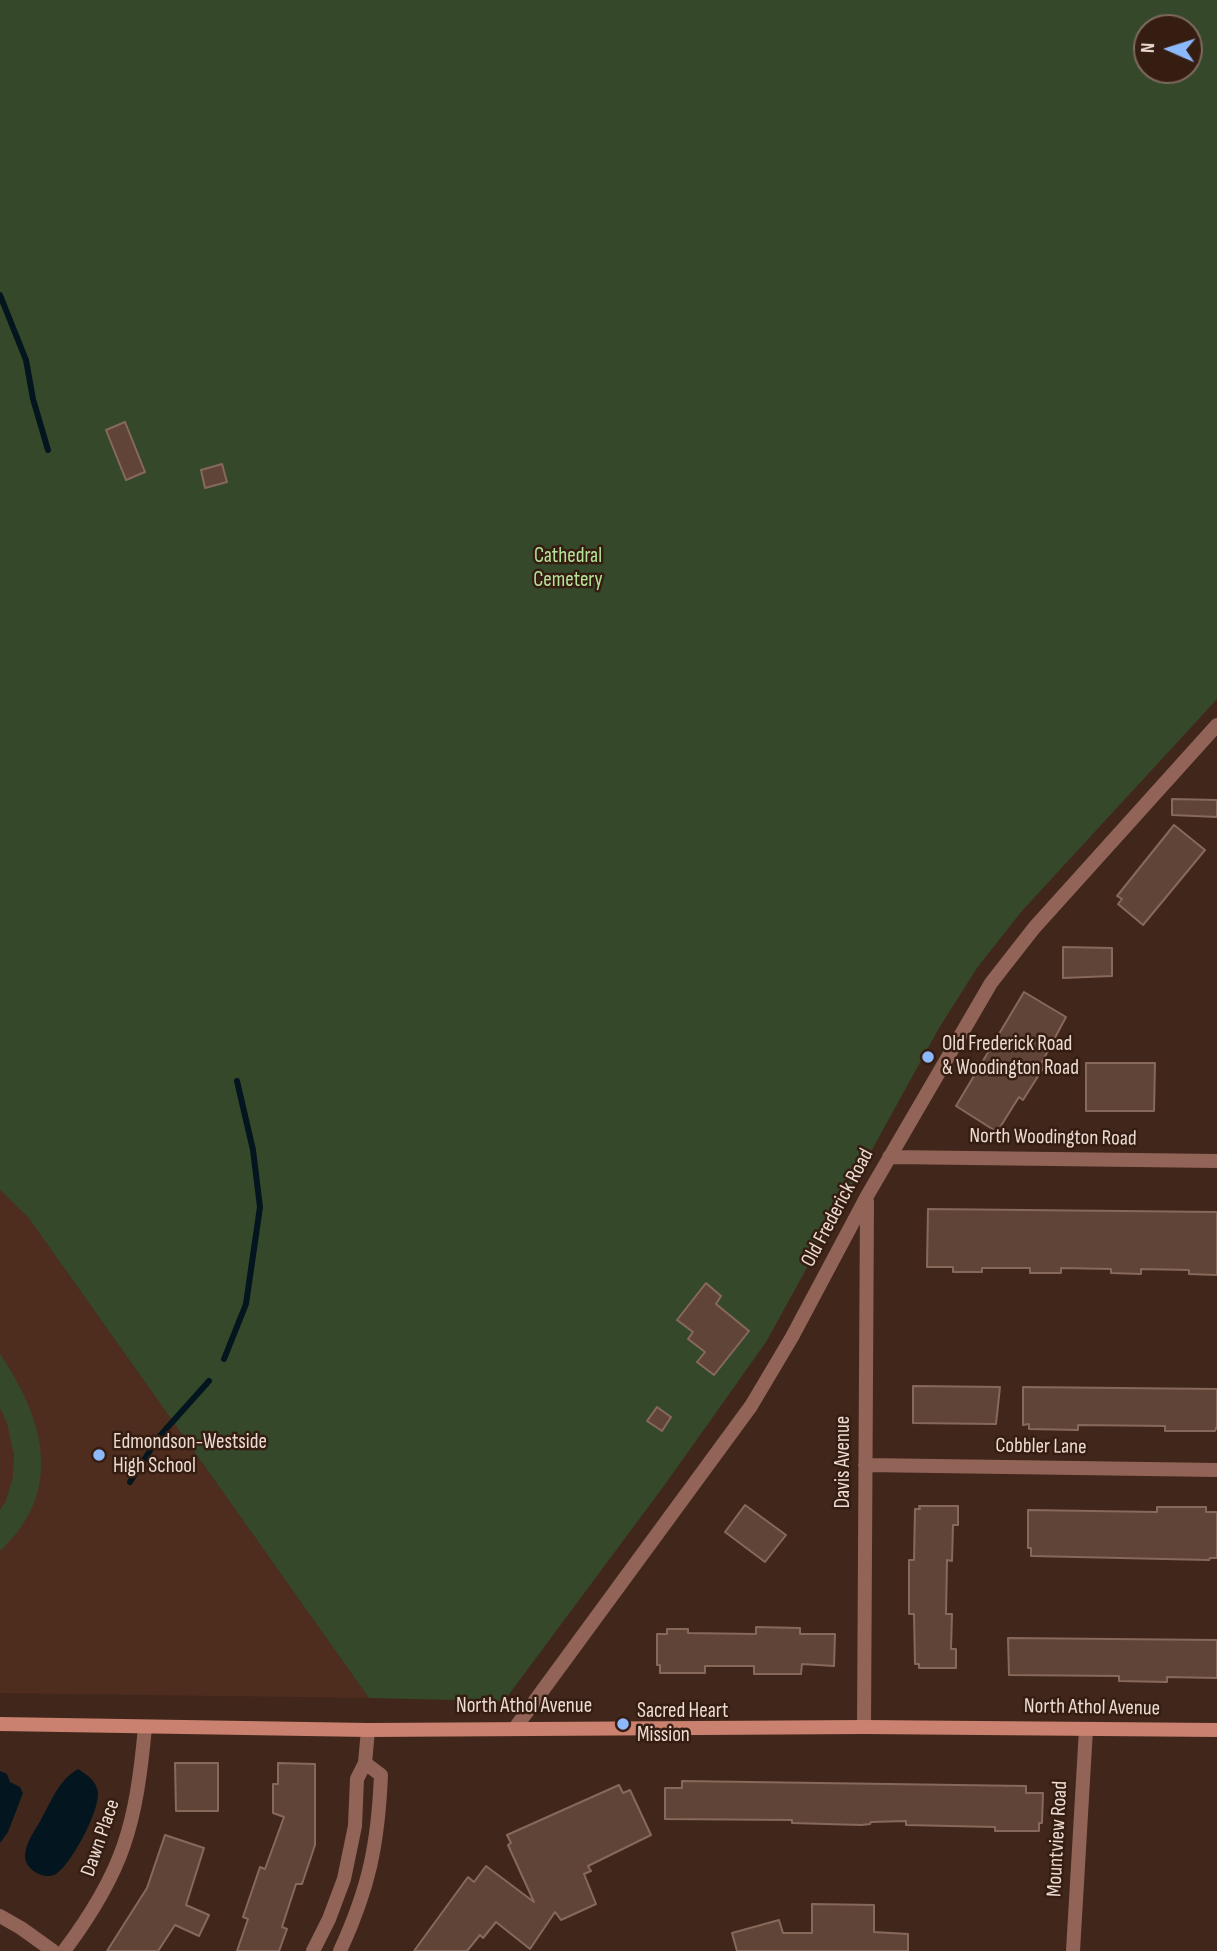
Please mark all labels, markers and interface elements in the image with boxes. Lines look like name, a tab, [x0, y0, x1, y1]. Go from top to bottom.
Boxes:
north arrow	[1133, 14, 1203, 84]
text: N	[1137, 42, 1160, 54]
park label: Cathedral Cemetery	[533, 544, 603, 594]
place label: Old Frederick Road & Woodington Road	[942, 1032, 1079, 1082]
marker: Old Frederick Road & Woodington Road	[920, 1049, 936, 1065]
street label: North Woodington Road	[969, 1124, 1137, 1152]
street label: Old Frederick Road	[796, 1145, 880, 1271]
street label: Davis Avenue	[831, 1416, 857, 1508]
place label: Edmondson-Westside High School	[113, 1430, 267, 1480]
street label: Cobbler Lane	[995, 1434, 1087, 1460]
marker: Edmondson-Westside High School	[91, 1447, 107, 1463]
street label: North Athol Avenue	[456, 1694, 592, 1720]
street label: North Athol Avenue	[1024, 1694, 1160, 1722]
place label: Sacred Heart Mission	[637, 1699, 728, 1749]
marker: Sacred Heart Mission	[615, 1716, 631, 1732]
street label: Mountview Road	[1042, 1780, 1074, 1898]
street label: Dawn Place	[76, 1796, 126, 1880]

